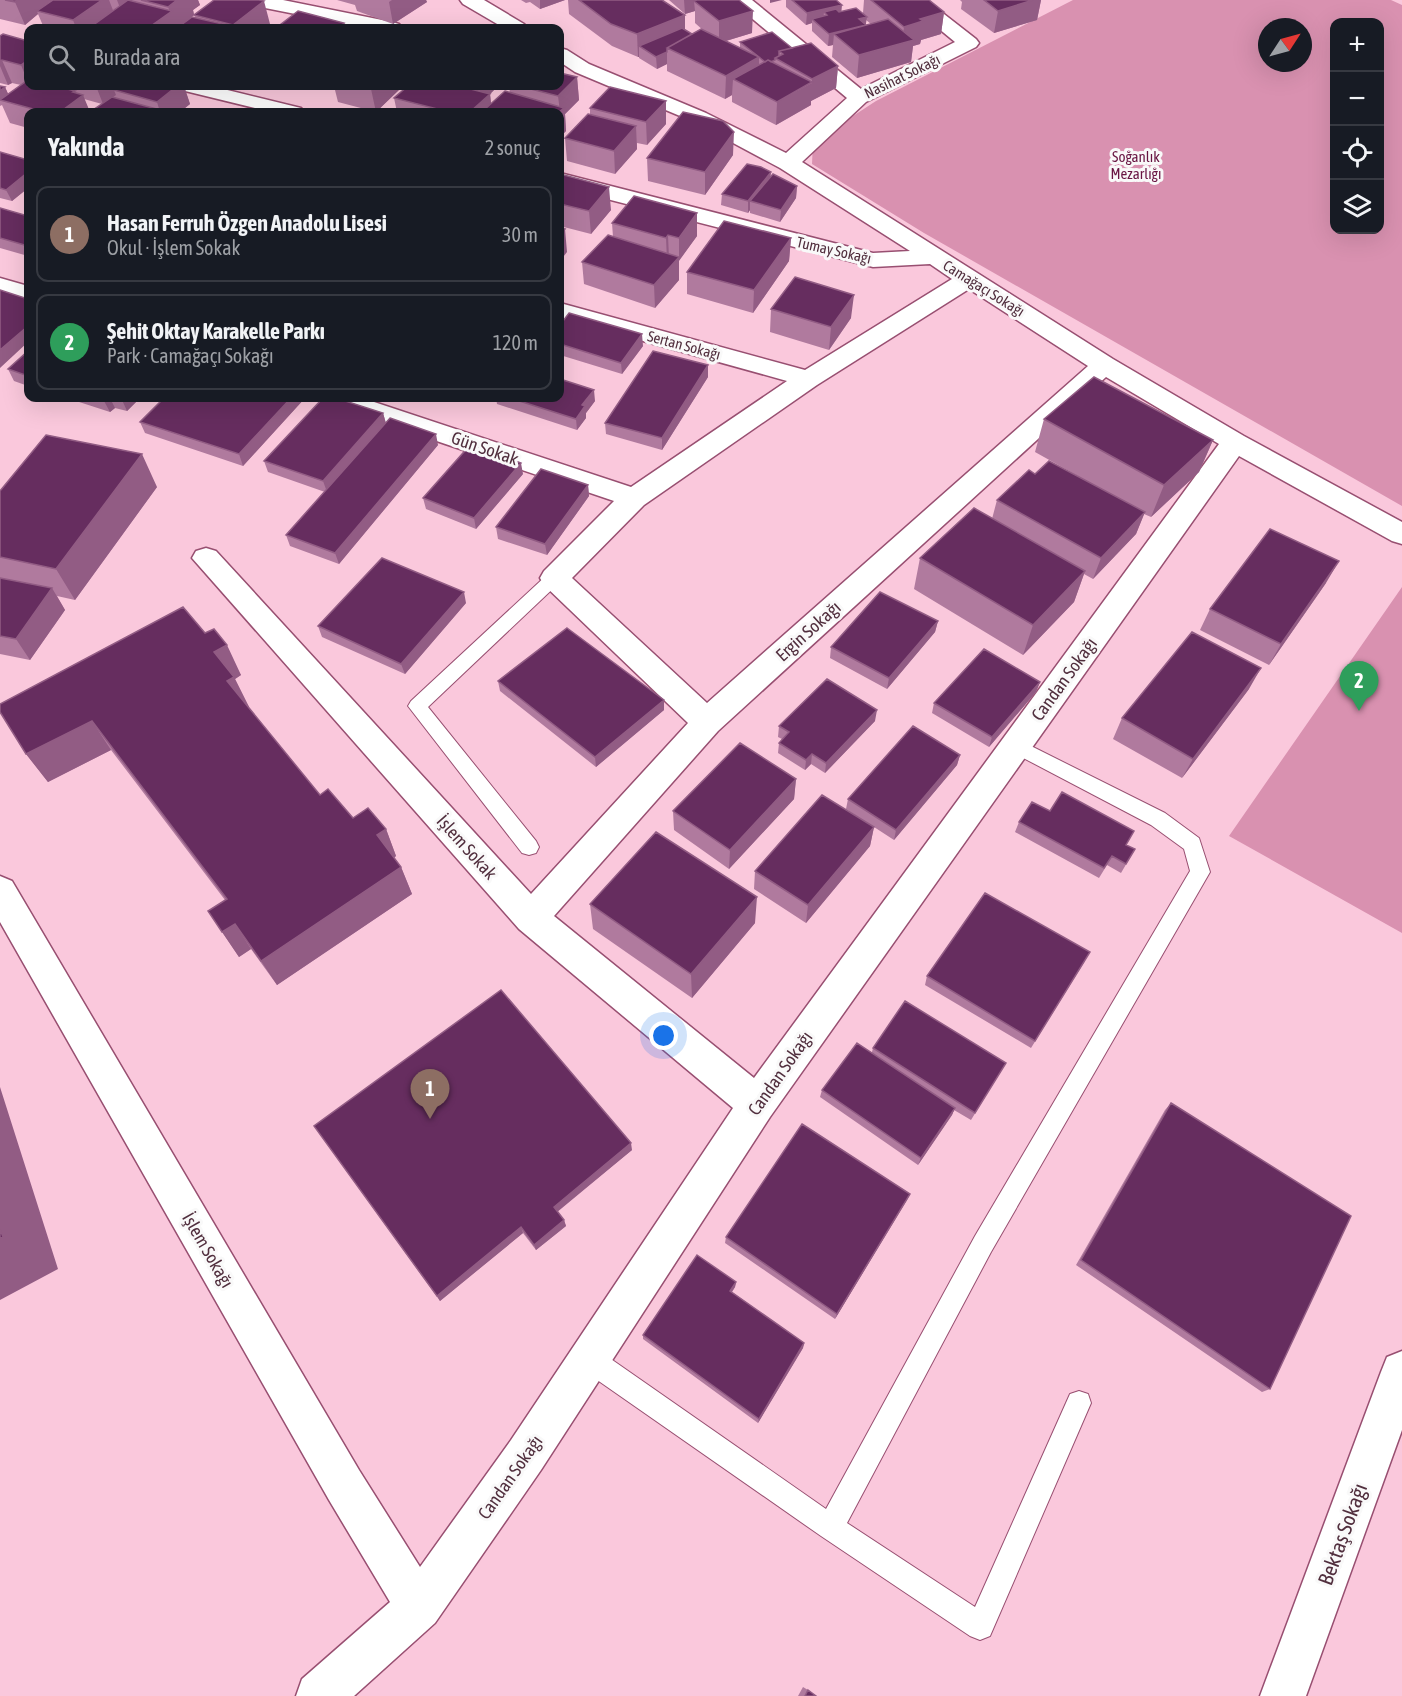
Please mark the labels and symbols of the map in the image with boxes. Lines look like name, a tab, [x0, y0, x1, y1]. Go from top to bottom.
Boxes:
north arrow	[1258, 18, 1312, 72]
street label: Nasihat Sokağı	[861, 50, 943, 102]
park label: Soğanlık Mezarlığı	[1111, 148, 1162, 182]
street label: Tumay Sokağı	[795, 233, 873, 267]
street label: Camağaçı Sokağı	[940, 256, 1028, 320]
street label: Sertan Sokağı	[646, 327, 722, 363]
street label: Gün Sokak	[449, 427, 521, 469]
street label: Ergin Sokağı	[771, 597, 845, 665]
street label: Candan Sokağı	[1027, 633, 1101, 725]
pin: 2	[1340, 662, 1378, 711]
street label: İşlem Sokak	[433, 810, 501, 884]
your location	[649, 1021, 678, 1050]
street label: Candan Sokağı	[743, 1027, 817, 1119]
pin: 1	[410, 1070, 450, 1119]
street label: İşlem Sokağı	[178, 1209, 238, 1291]
street label: Candan Sokağı	[473, 1431, 547, 1523]
street label: Bektaş Sokağı	[1313, 1480, 1371, 1588]

